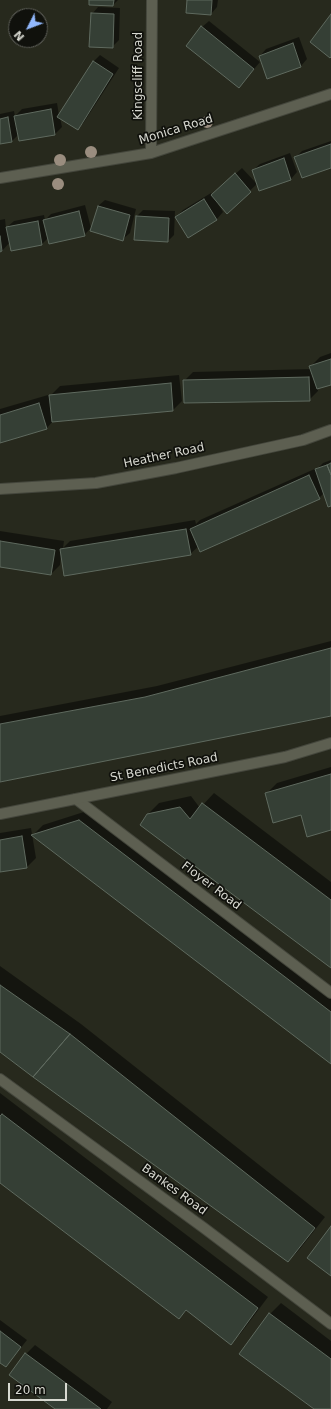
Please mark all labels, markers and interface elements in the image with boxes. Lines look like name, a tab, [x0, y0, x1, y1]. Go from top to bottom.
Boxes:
north arrow	[8, 8, 48, 48]
text: N	[12, 28, 27, 43]
street label: Kingscliff Road	[132, 32, 146, 120]
street label: Monica Road	[137, 112, 215, 148]
street label: Heather Road	[122, 440, 206, 472]
street label: St Benedicts Road	[109, 751, 219, 785]
street label: Floyer Road	[178, 859, 244, 913]
street label: Bankes Road	[139, 1161, 209, 1219]
scale bar	[10, 1375, 69, 1401]
text: 20 m	[15, 1383, 46, 1397]

